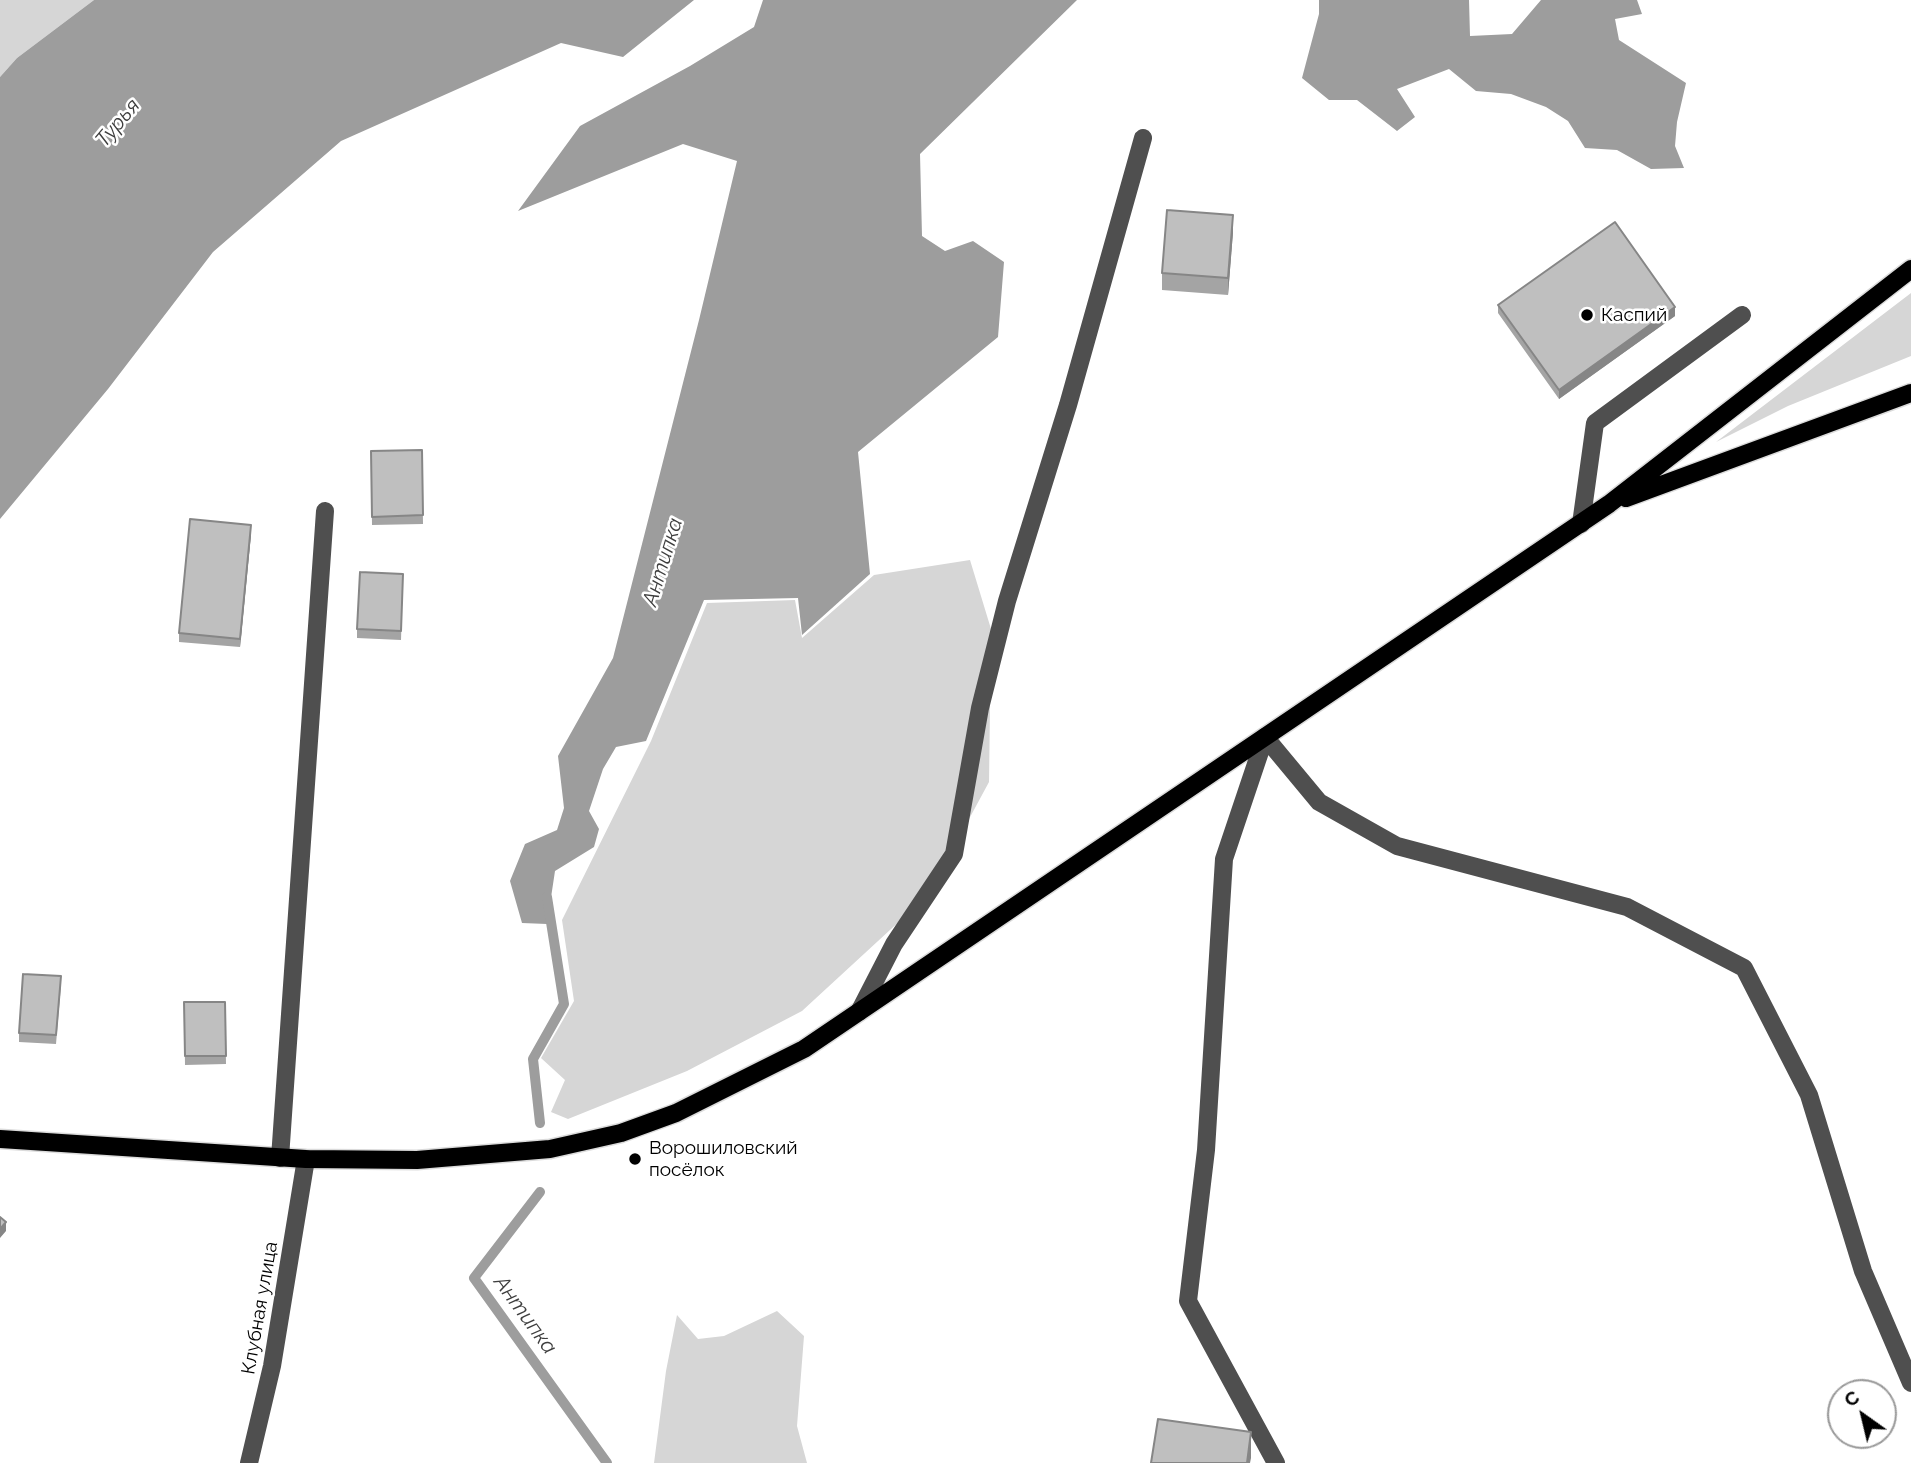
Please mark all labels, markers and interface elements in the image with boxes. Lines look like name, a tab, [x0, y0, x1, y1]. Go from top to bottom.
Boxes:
water label: Турья	[91, 94, 145, 152]
place label: Каспий	[1601, 304, 1667, 326]
marker: Каспий	[1579, 307, 1595, 323]
water label: Антипка	[638, 515, 688, 609]
place label: Ворошиловский посёлок	[649, 1137, 798, 1181]
marker: Ворошиловский посёлок	[627, 1151, 643, 1167]
street label: Клубная улица	[237, 1240, 283, 1376]
water label: Антипка	[488, 1271, 562, 1359]
north arrow	[1827, 1379, 1897, 1449]
text: С	[1840, 1385, 1863, 1411]

